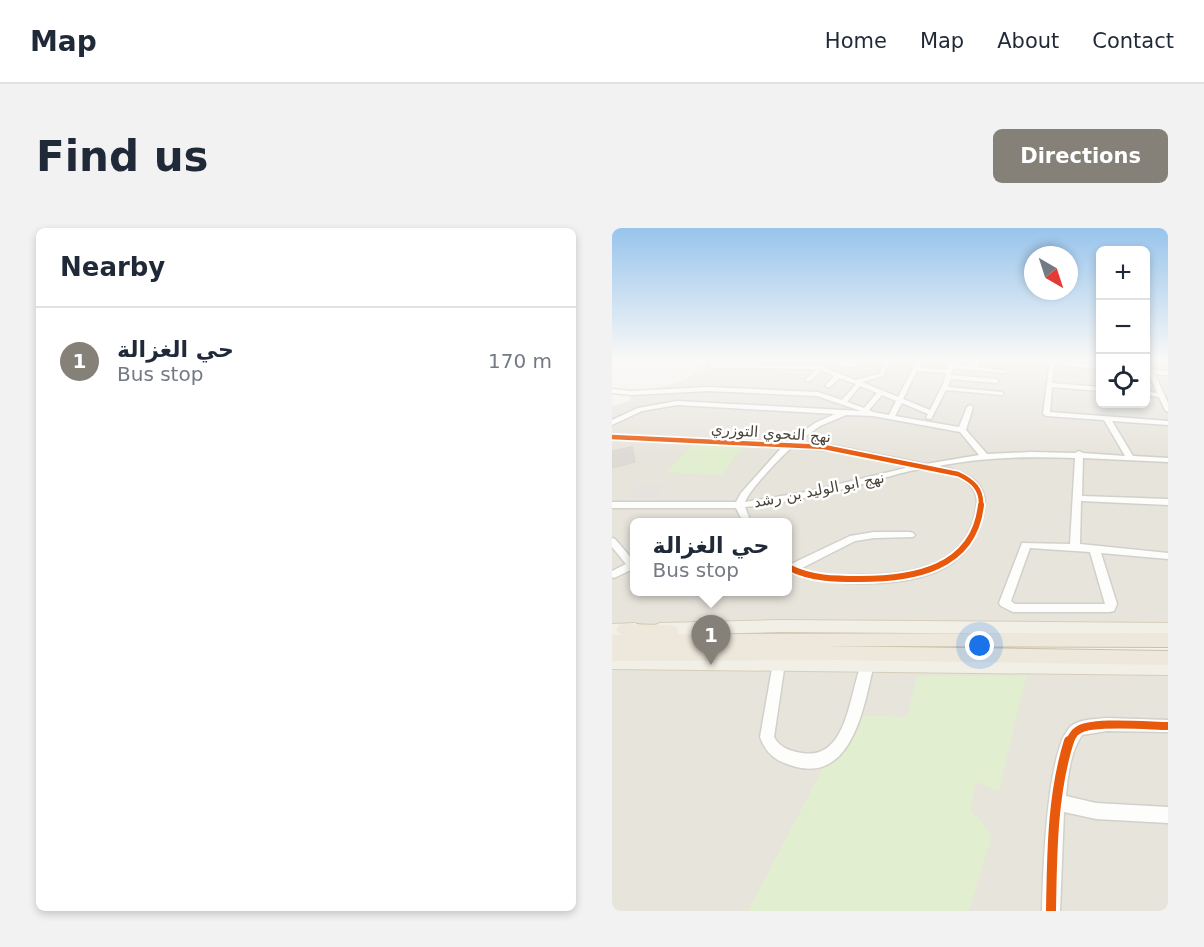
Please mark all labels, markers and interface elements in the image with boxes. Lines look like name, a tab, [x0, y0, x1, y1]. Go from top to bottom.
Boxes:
text: Map	[30, 25, 97, 58]
text: Home	[825, 29, 887, 53]
text: Map	[920, 29, 964, 53]
text: About	[997, 29, 1059, 53]
text: Contact	[1092, 29, 1174, 53]
button: Directions	[993, 129, 1168, 183]
text: Find us	[36, 132, 209, 181]
north arrow	[1024, 246, 1078, 300]
map controls	[1096, 246, 1150, 408]
button: +	[1096, 246, 1150, 300]
text: Nearby	[60, 252, 165, 282]
button: −	[1096, 300, 1150, 354]
text: حي الغزالة	[117, 337, 234, 362]
text: 1	[73, 349, 86, 373]
text: 170 m	[488, 349, 552, 373]
button: locate	[1096, 354, 1150, 408]
text: Bus stop	[117, 362, 203, 386]
street label: نهج النحوي التوزري	[710, 420, 831, 447]
street label: نهج ابو الوليد بن رشد	[752, 469, 886, 511]
popup	[630, 518, 792, 596]
text: حي الغزالة	[653, 533, 769, 558]
text: Bus stop	[653, 558, 739, 582]
pin: 1	[692, 616, 730, 665]
your location	[965, 631, 994, 660]

